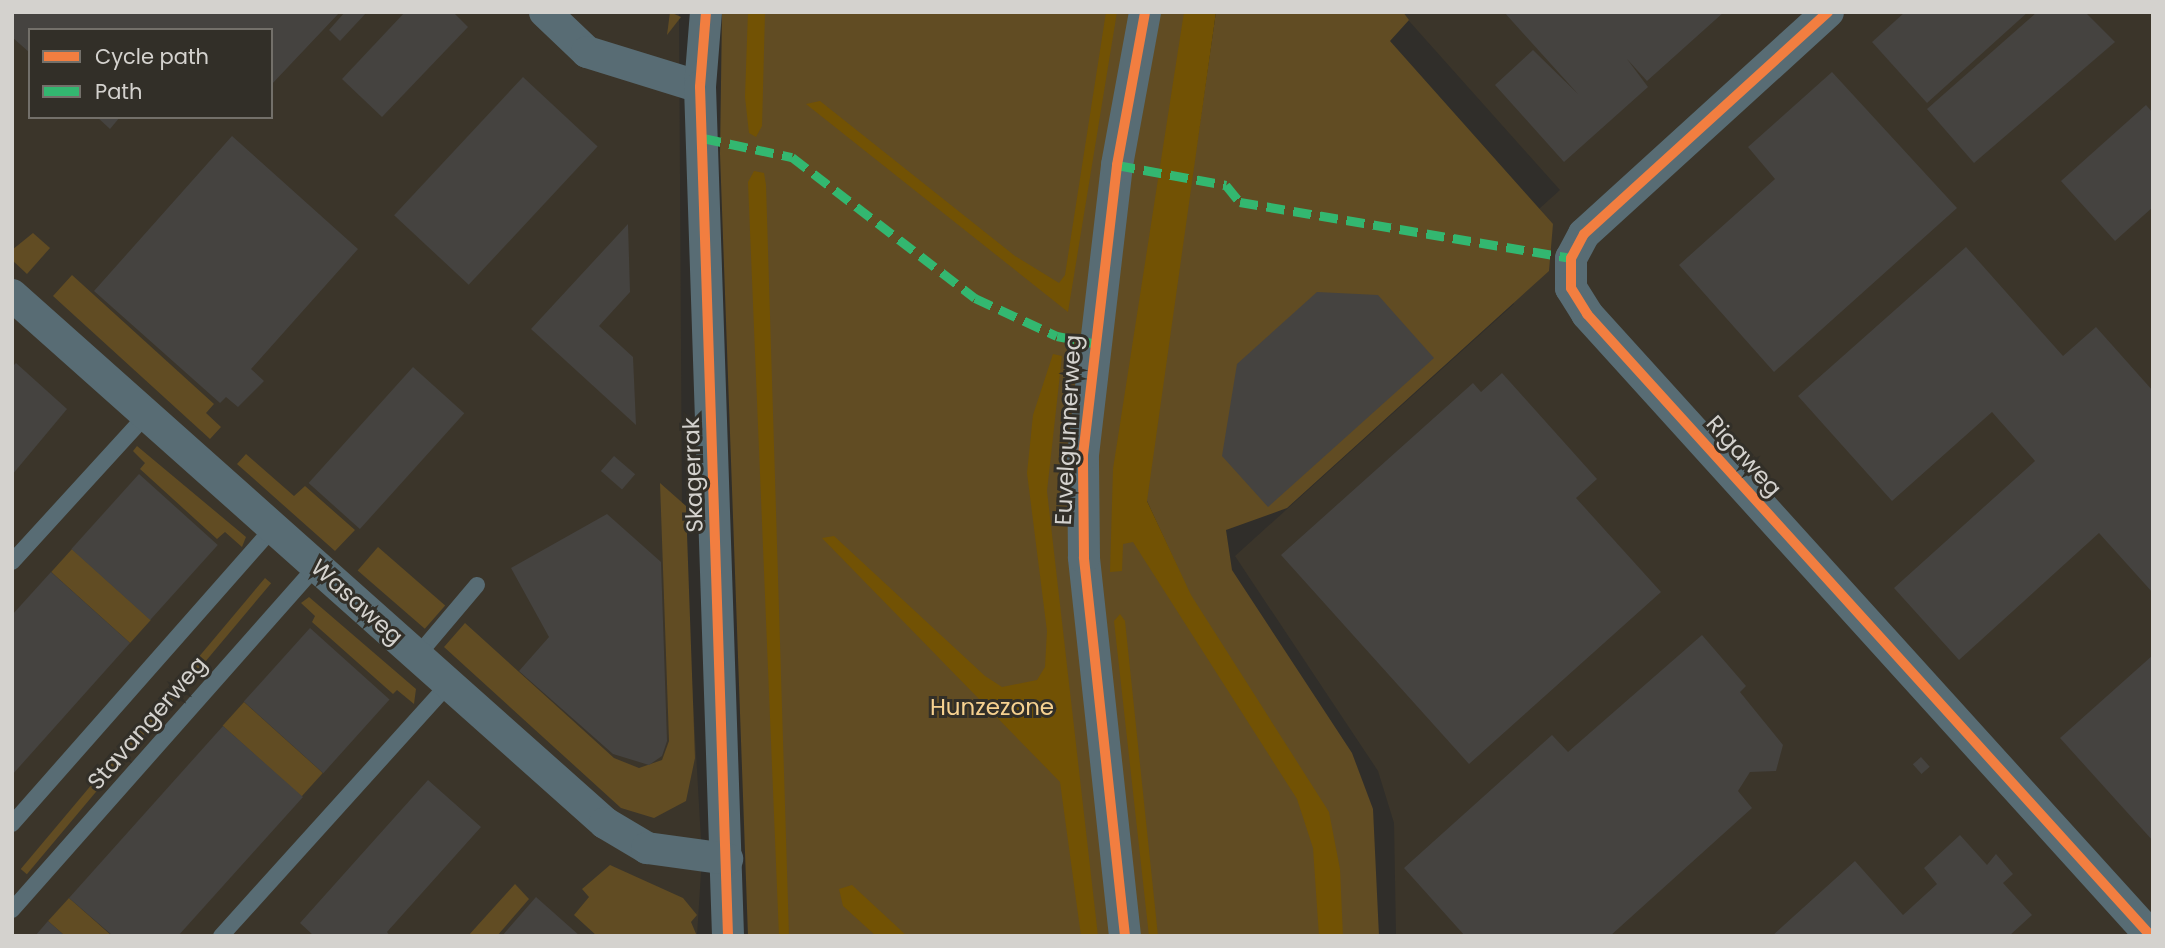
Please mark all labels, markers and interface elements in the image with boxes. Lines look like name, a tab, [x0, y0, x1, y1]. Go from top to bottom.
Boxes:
legend	[28, 28, 273, 119]
text: Cycle path	[95, 42, 209, 71]
text: Path	[95, 77, 142, 106]
street label: Euvelgunnerweg	[1049, 334, 1087, 526]
street label: Rigaweg	[1700, 410, 1788, 502]
street label: Skagerrak	[677, 417, 709, 533]
street label: Wasaweg	[305, 554, 409, 650]
street label: Stavangerweg	[82, 651, 212, 795]
park label: Hunzezone	[930, 693, 1054, 721]

